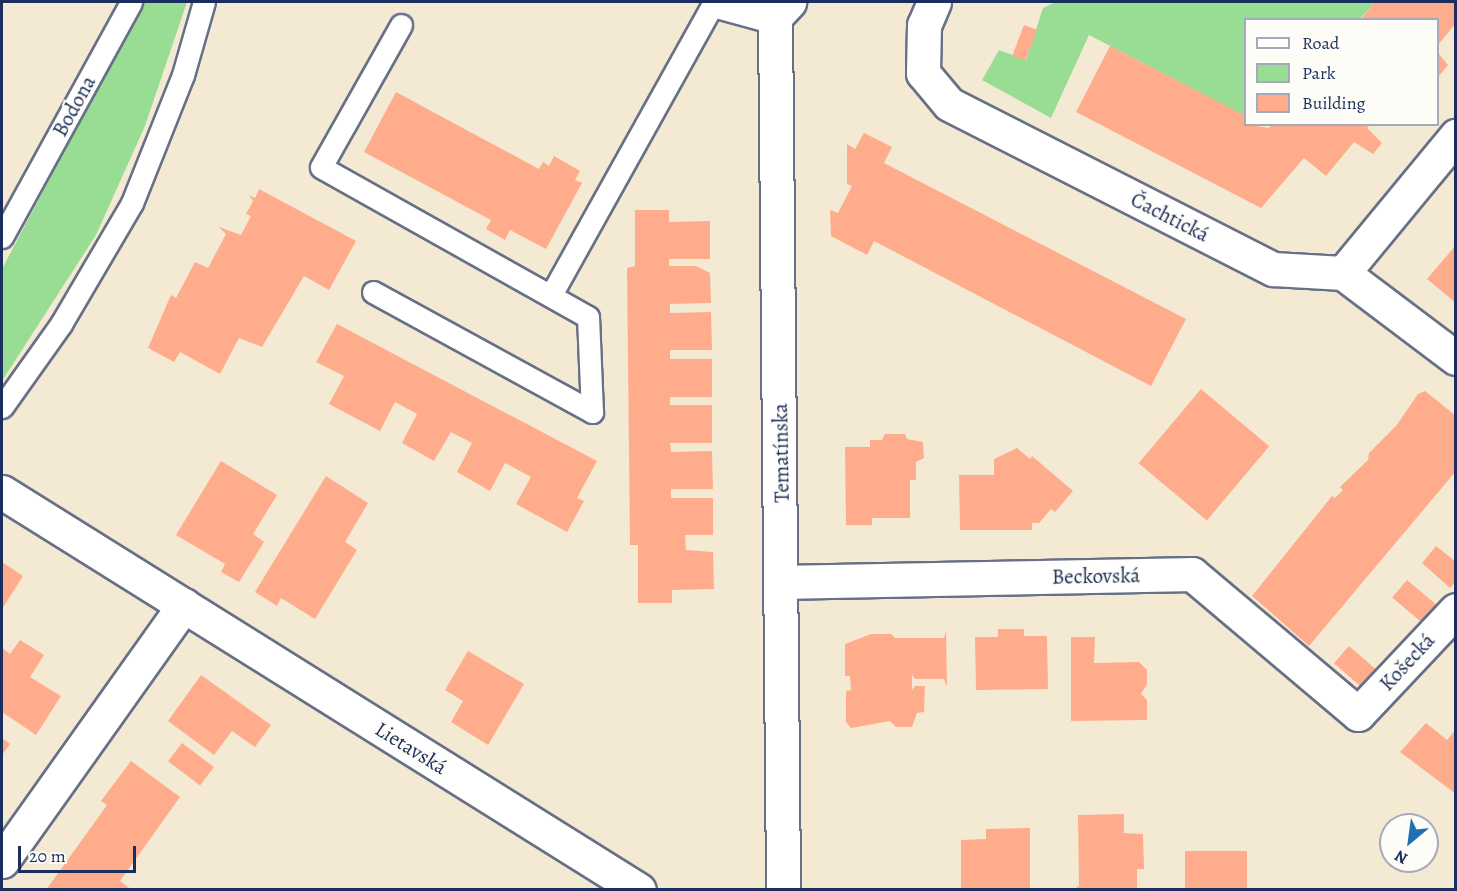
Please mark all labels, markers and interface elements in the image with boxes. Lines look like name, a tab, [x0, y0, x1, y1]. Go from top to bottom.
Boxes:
legend	[1244, 18, 1439, 126]
text: Road	[1302, 31, 1339, 55]
text: Park	[1302, 61, 1336, 85]
street label: Bodona	[47, 71, 101, 141]
text: Building	[1302, 91, 1366, 115]
street label: Čachtická	[1127, 187, 1213, 247]
street label: Tematínska	[768, 403, 794, 503]
street label: Beckovská	[1052, 563, 1140, 589]
street label: Košecká	[1374, 628, 1440, 696]
street label: Lietavská	[370, 716, 452, 780]
north arrow	[1379, 813, 1439, 873]
scale bar	[21, 834, 140, 872]
text: 20 m	[29, 844, 66, 868]
text: N	[1391, 845, 1412, 869]

